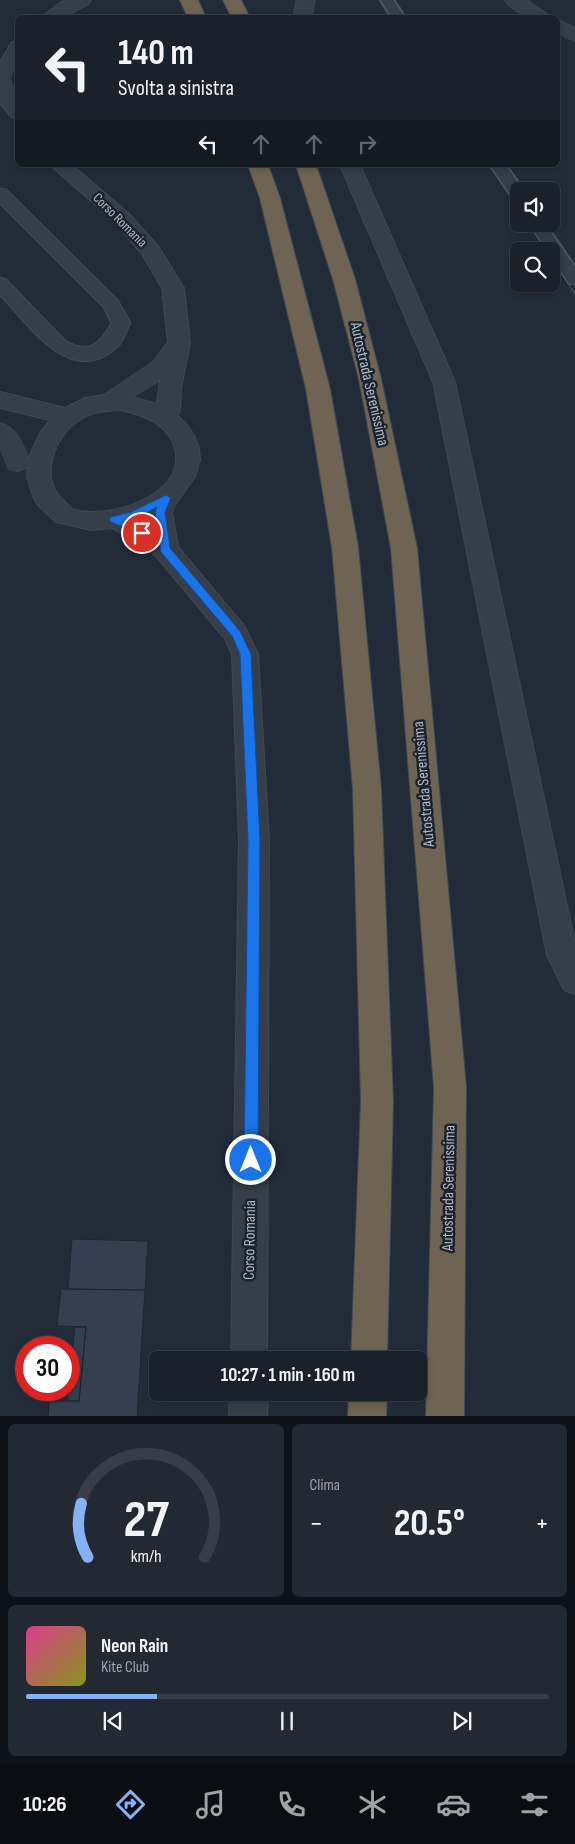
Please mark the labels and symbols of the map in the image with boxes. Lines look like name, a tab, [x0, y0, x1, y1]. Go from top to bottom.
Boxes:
street label: Corso Romania	[89, 189, 151, 251]
street label: Autostrada Serenissima	[345, 319, 392, 448]
pin	[121, 512, 163, 554]
street label: Autostrada Serenissima	[409, 720, 439, 849]
street label: Autostrada Serenissima	[438, 1125, 460, 1252]
position arrow	[224, 1133, 276, 1185]
street label: Corso Romania	[240, 1200, 260, 1280]
speed limit sign: 30	[15, 1336, 80, 1401]

